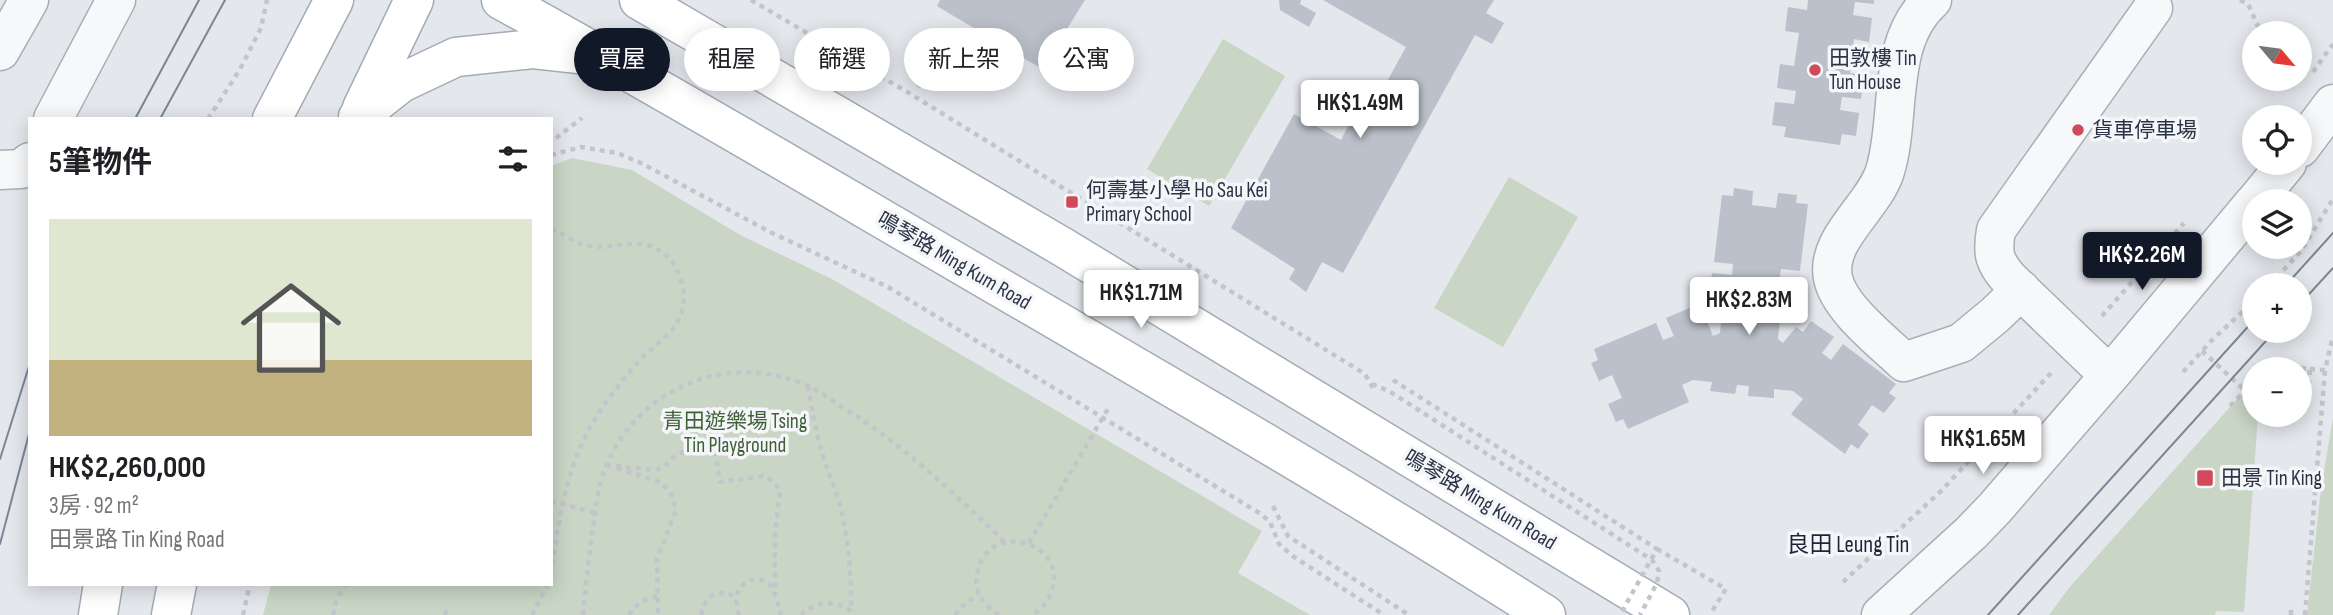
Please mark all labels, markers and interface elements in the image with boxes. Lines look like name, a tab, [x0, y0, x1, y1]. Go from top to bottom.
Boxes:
north arrow	[2242, 21, 2312, 91]
map controls	[2242, 21, 2312, 427]
chip: 買屋	[574, 28, 670, 91]
chip: 租屋	[684, 28, 780, 91]
chip: 篩選	[794, 28, 890, 91]
chip: 新上架	[904, 28, 1024, 91]
chip: 公寓	[1038, 28, 1134, 91]
place label: 田敦樓 Tin Tun House	[1829, 46, 1917, 95]
marker: 田敦樓 Tin Tun House	[1807, 62, 1823, 78]
pin: HK$1.49M	[1288, 80, 1432, 140]
text: HK$1.49M	[1317, 89, 1403, 117]
button: locate	[2242, 105, 2312, 175]
place label: 貨車停車場	[2092, 118, 2197, 143]
marker: 貨車停車場	[2070, 122, 2086, 138]
icon: filters	[494, 140, 532, 178]
text: 5筆物件	[49, 145, 152, 181]
place label: 何壽基小學 Ho Sau Kei Primary School	[1086, 178, 1268, 227]
button: layers	[2242, 189, 2312, 259]
marker: 何壽基小學 Ho Sau Kei Primary School	[1064, 194, 1080, 210]
street label: 鳴琴路 Ming Kum Road	[873, 207, 1035, 315]
pin: HK$2.26M	[2070, 232, 2214, 292]
text: HK$2.26M	[2099, 241, 2185, 269]
icon: home	[228, 265, 354, 391]
pin: HK$1.71M	[1069, 270, 1213, 330]
button: +	[2242, 273, 2312, 343]
pin: HK$2.83M	[1677, 278, 1821, 337]
text: HK$1.71M	[1100, 279, 1182, 307]
text: HK$2.83M	[1706, 286, 1792, 314]
button: −	[2242, 357, 2312, 427]
park label: 青田遊樂場 Tsing Tin Playground	[663, 409, 807, 458]
pin: HK$1.65M	[1911, 416, 2055, 476]
text: HK$1.65M	[1940, 425, 2026, 453]
street label: 鳴琴路 Ming Kum Road	[1399, 445, 1561, 555]
text: HK$2,260,000	[49, 450, 206, 486]
place label: 田景 Tin King	[2221, 466, 2322, 491]
marker: 田景 Tin King	[2195, 468, 2215, 488]
text: 3房 · 92 m²	[49, 492, 139, 520]
text: 田景路 Tin King Road	[49, 526, 225, 554]
district label: 良田 Leung Tin	[1787, 531, 1909, 559]

